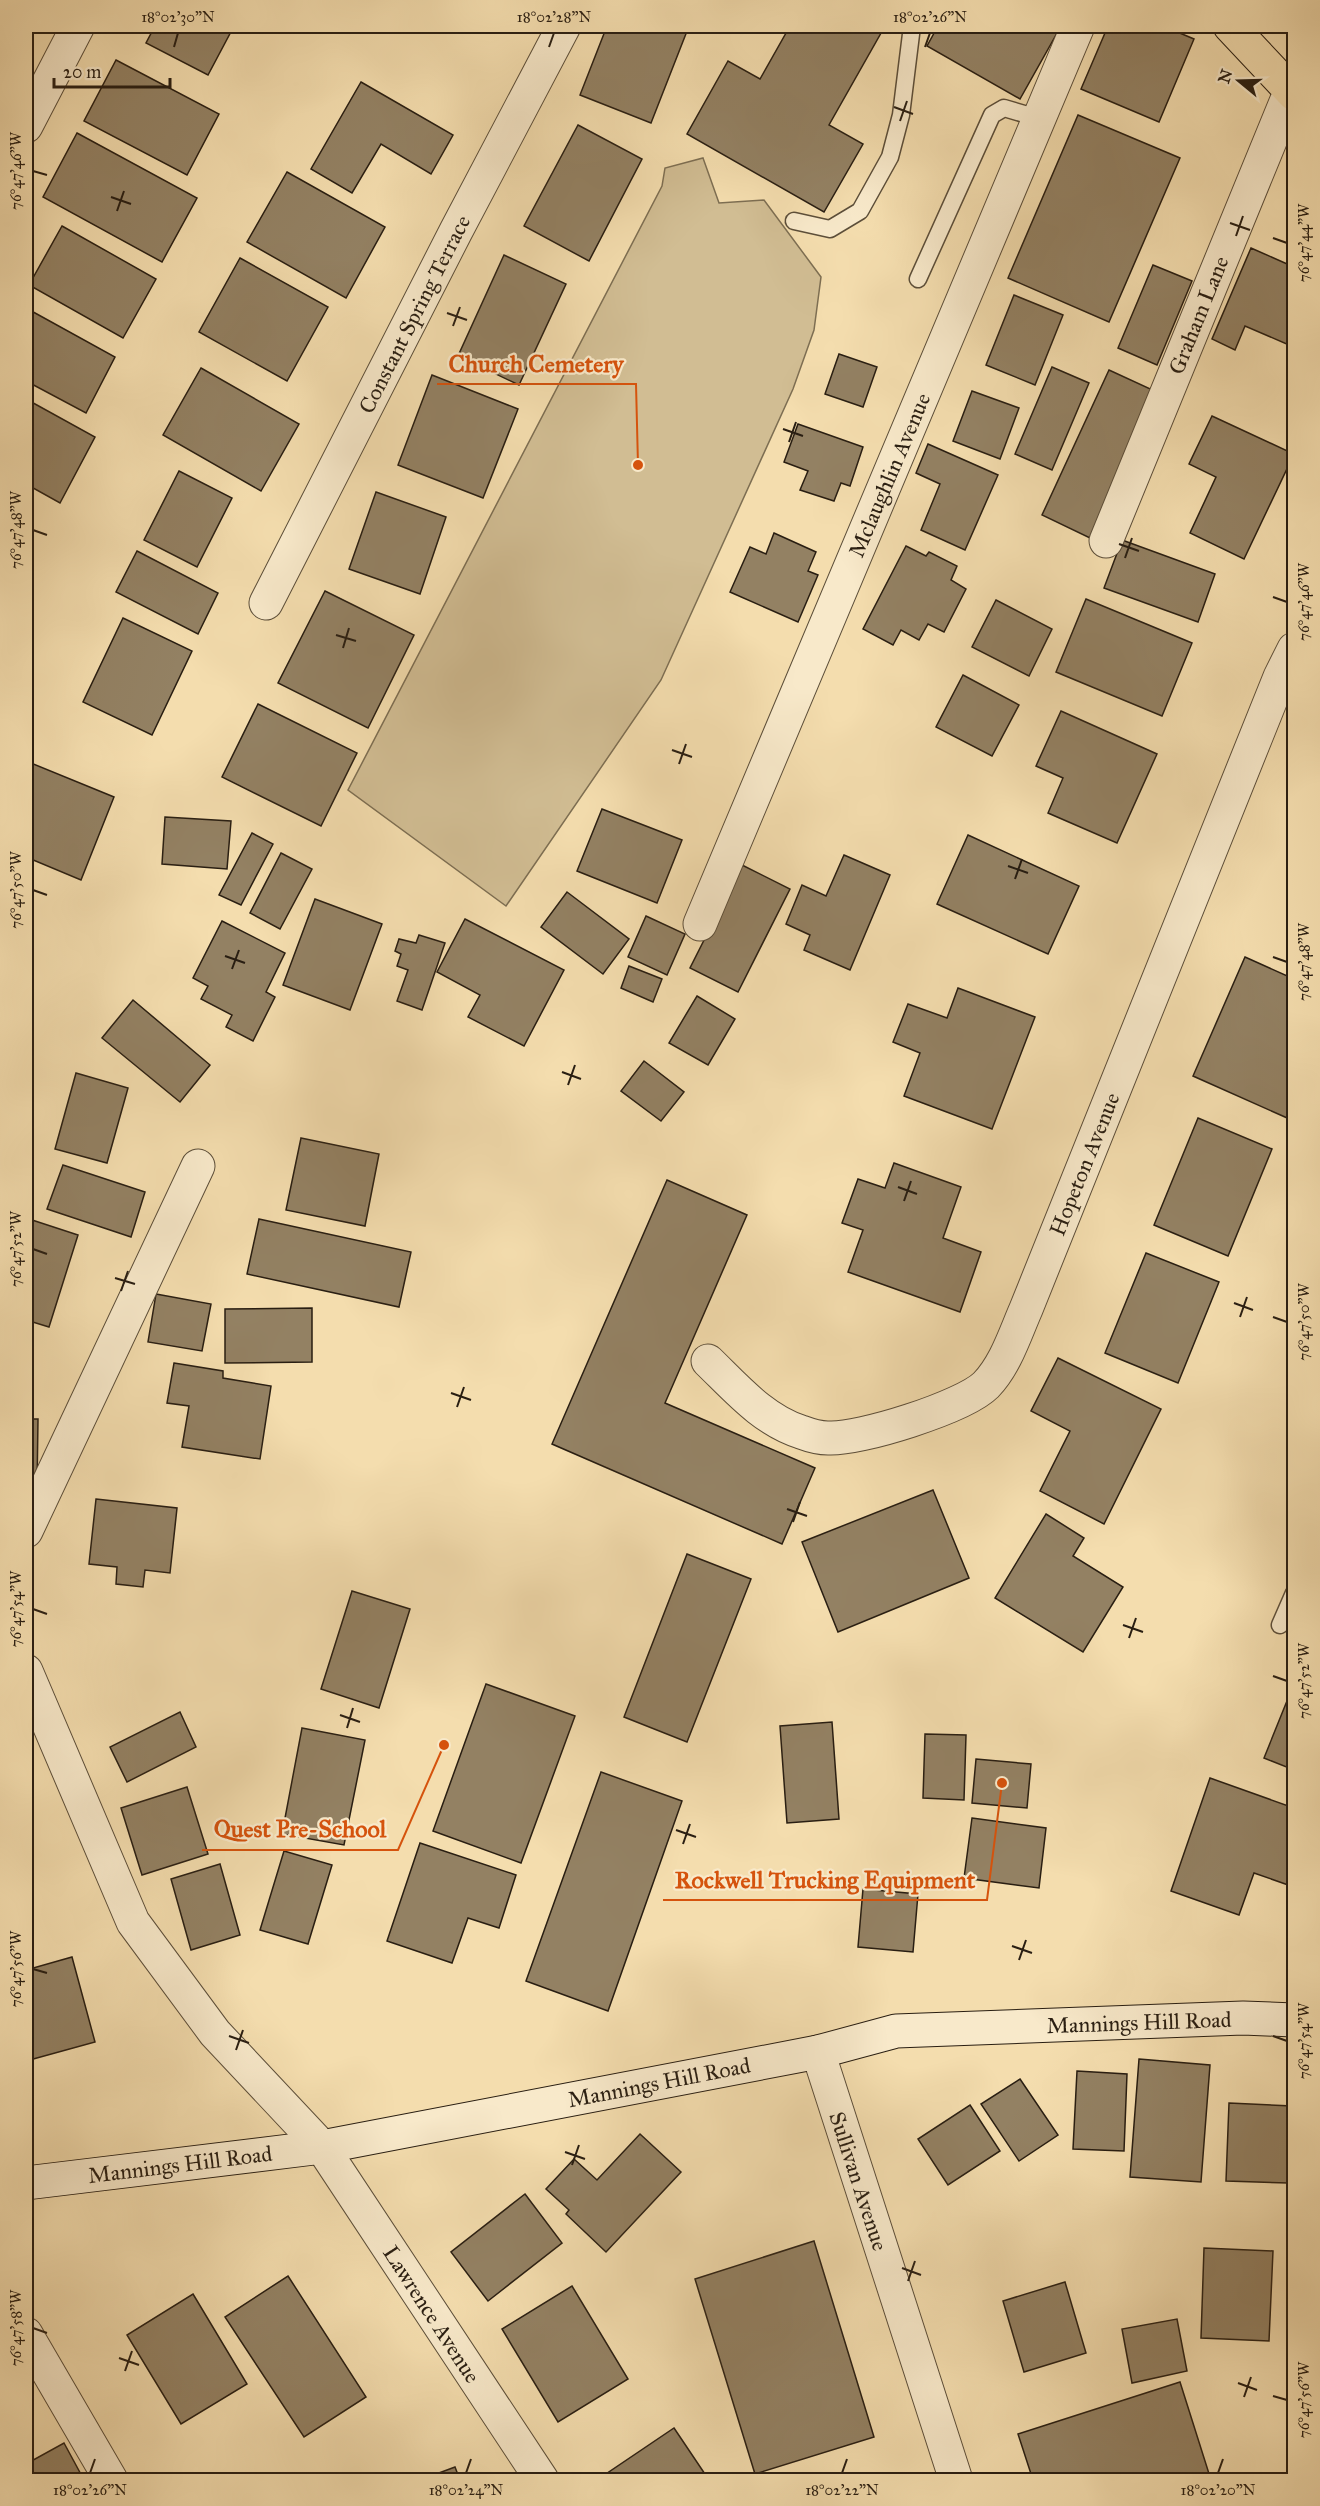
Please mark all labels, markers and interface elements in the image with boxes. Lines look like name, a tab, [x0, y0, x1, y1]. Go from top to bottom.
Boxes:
text: 18°02'30"N	[141, 8, 215, 26]
text: 18°02'28"N	[517, 8, 591, 26]
text: 18°02'26"N	[893, 8, 967, 26]
scale bar	[54, 51, 170, 89]
north arrow	[1209, 51, 1269, 111]
text: 20 m	[63, 61, 101, 83]
text: N	[1214, 66, 1237, 86]
text: 76°47'46"W	[7, 131, 25, 210]
text: 76°47'44"W	[1295, 203, 1313, 282]
street label: Constant Spring Terrace	[353, 211, 476, 418]
street label: Graham Lane	[1163, 252, 1234, 378]
callout: Church Cemetery	[437, 342, 636, 384]
text: Church Cemetery	[448, 349, 625, 379]
street label: Mclaughlin Avenue	[843, 389, 936, 561]
text: 76°47'48"W	[7, 490, 25, 569]
text: 76°47'46"W	[1295, 562, 1313, 641]
text: 76°47'50"W	[7, 851, 25, 929]
text: 76°47'48"W	[1295, 922, 1313, 1001]
street label: Hopeton Avenue	[1043, 1089, 1125, 1240]
text: 76°47'52"W	[7, 1210, 25, 1287]
text: 76°47'50"W	[1295, 1283, 1313, 1361]
text: 76°47'54"W	[7, 1570, 25, 1647]
text: 76°47'52"W	[1295, 1642, 1313, 1719]
callout: Quest Pre-School	[202, 1808, 398, 1850]
text: Quest Pre-School	[214, 1814, 387, 1844]
callout: Rockwell Trucking Equipment	[663, 1858, 987, 1900]
text: Rockwell Trucking Equipment	[675, 1865, 976, 1895]
text: 76°47'56"W	[7, 1930, 25, 2007]
text: 76°47'54"W	[1295, 2002, 1313, 2079]
street label: Mannings Hill Road	[1046, 2006, 1232, 2039]
street label: Mannings Hill Road	[566, 2052, 753, 2113]
street label: Sullivan Avenue	[823, 2108, 894, 2254]
street label: Mannings Hill Road	[86, 2140, 274, 2189]
street label: Lawrence Avenue	[377, 2241, 486, 2388]
text: 76°47'58"W	[7, 2289, 25, 2366]
text: 76°47'56"W	[1295, 2361, 1313, 2438]
text: 18°02'26"N	[53, 2481, 127, 2499]
text: 18°02'24"N	[429, 2481, 504, 2499]
text: 18°02'22"N	[805, 2481, 879, 2499]
text: 18°02'20"N	[1180, 2481, 1256, 2499]

